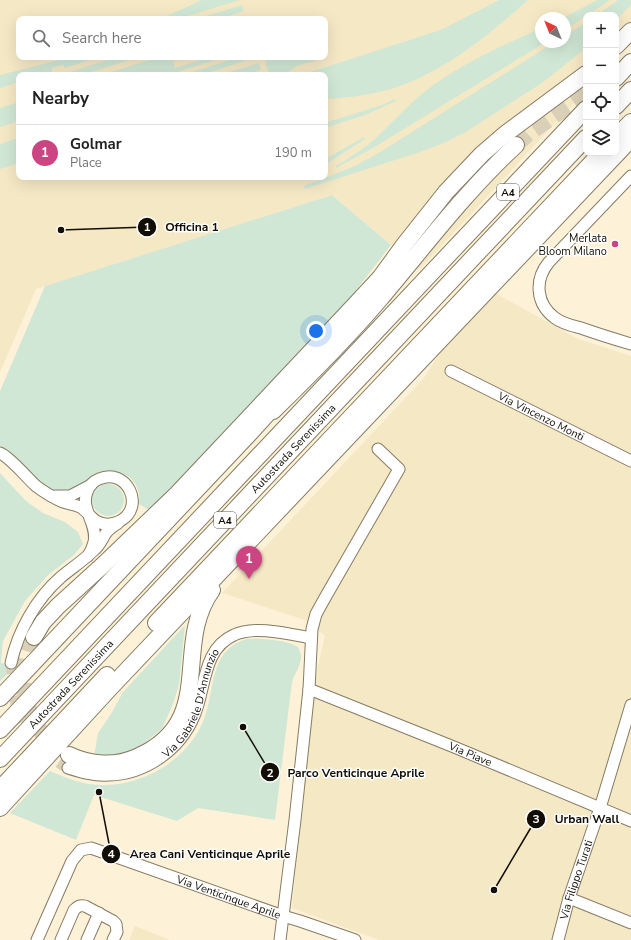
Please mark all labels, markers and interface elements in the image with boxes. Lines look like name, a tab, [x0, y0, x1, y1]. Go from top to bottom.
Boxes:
north arrow	[535, 12, 571, 48]
map controls	[583, 12, 619, 156]
button: +	[583, 12, 619, 48]
search box	[16, 16, 328, 60]
icon: search	[30, 27, 52, 49]
text: Search here	[62, 28, 142, 48]
button: −	[583, 48, 619, 84]
button: locate	[583, 84, 619, 120]
text: Nearby	[32, 87, 89, 110]
button: layers	[583, 120, 619, 156]
text: Golmar	[70, 134, 122, 154]
text: 1	[41, 144, 49, 162]
text: 190 m	[274, 144, 312, 162]
text: Place	[70, 154, 102, 172]
road number: A4	[497, 184, 519, 200]
callout: Officina 1	[137, 215, 227, 239]
text: 1	[143, 219, 151, 235]
text: Officina 1	[165, 219, 219, 235]
place label: Merlata Bloom Milano	[538, 231, 607, 259]
marker: Merlata Bloom Milano	[610, 239, 620, 249]
your location	[306, 321, 326, 341]
street label: Via Vincenzo Monti	[495, 388, 587, 444]
street label: Autostrada Serenissima	[248, 401, 339, 497]
road number: A4	[214, 512, 236, 528]
pin: 1	[236, 546, 262, 579]
street label: Autostrada Serenissima	[25, 636, 117, 732]
street label: Via Gabriele D'Annunzio	[158, 646, 223, 762]
street label: Via Piave	[445, 738, 494, 770]
callout: Parco Venticinque Aprile	[260, 760, 433, 784]
text: 2	[266, 765, 274, 781]
text: Parco Venticinque Aprile	[287, 765, 425, 781]
callout: Urban Wall	[526, 807, 627, 831]
text: 3	[532, 811, 540, 827]
text: Urban Wall	[555, 811, 619, 827]
street label: Via Filippo Turati	[556, 838, 596, 922]
callout: Area Cani Venticinque Aprile	[101, 842, 298, 866]
text: 4	[107, 846, 115, 862]
text: Area Cani Venticinque Aprile	[130, 846, 291, 862]
street label: Via Venticinque Aprile	[174, 872, 283, 923]

